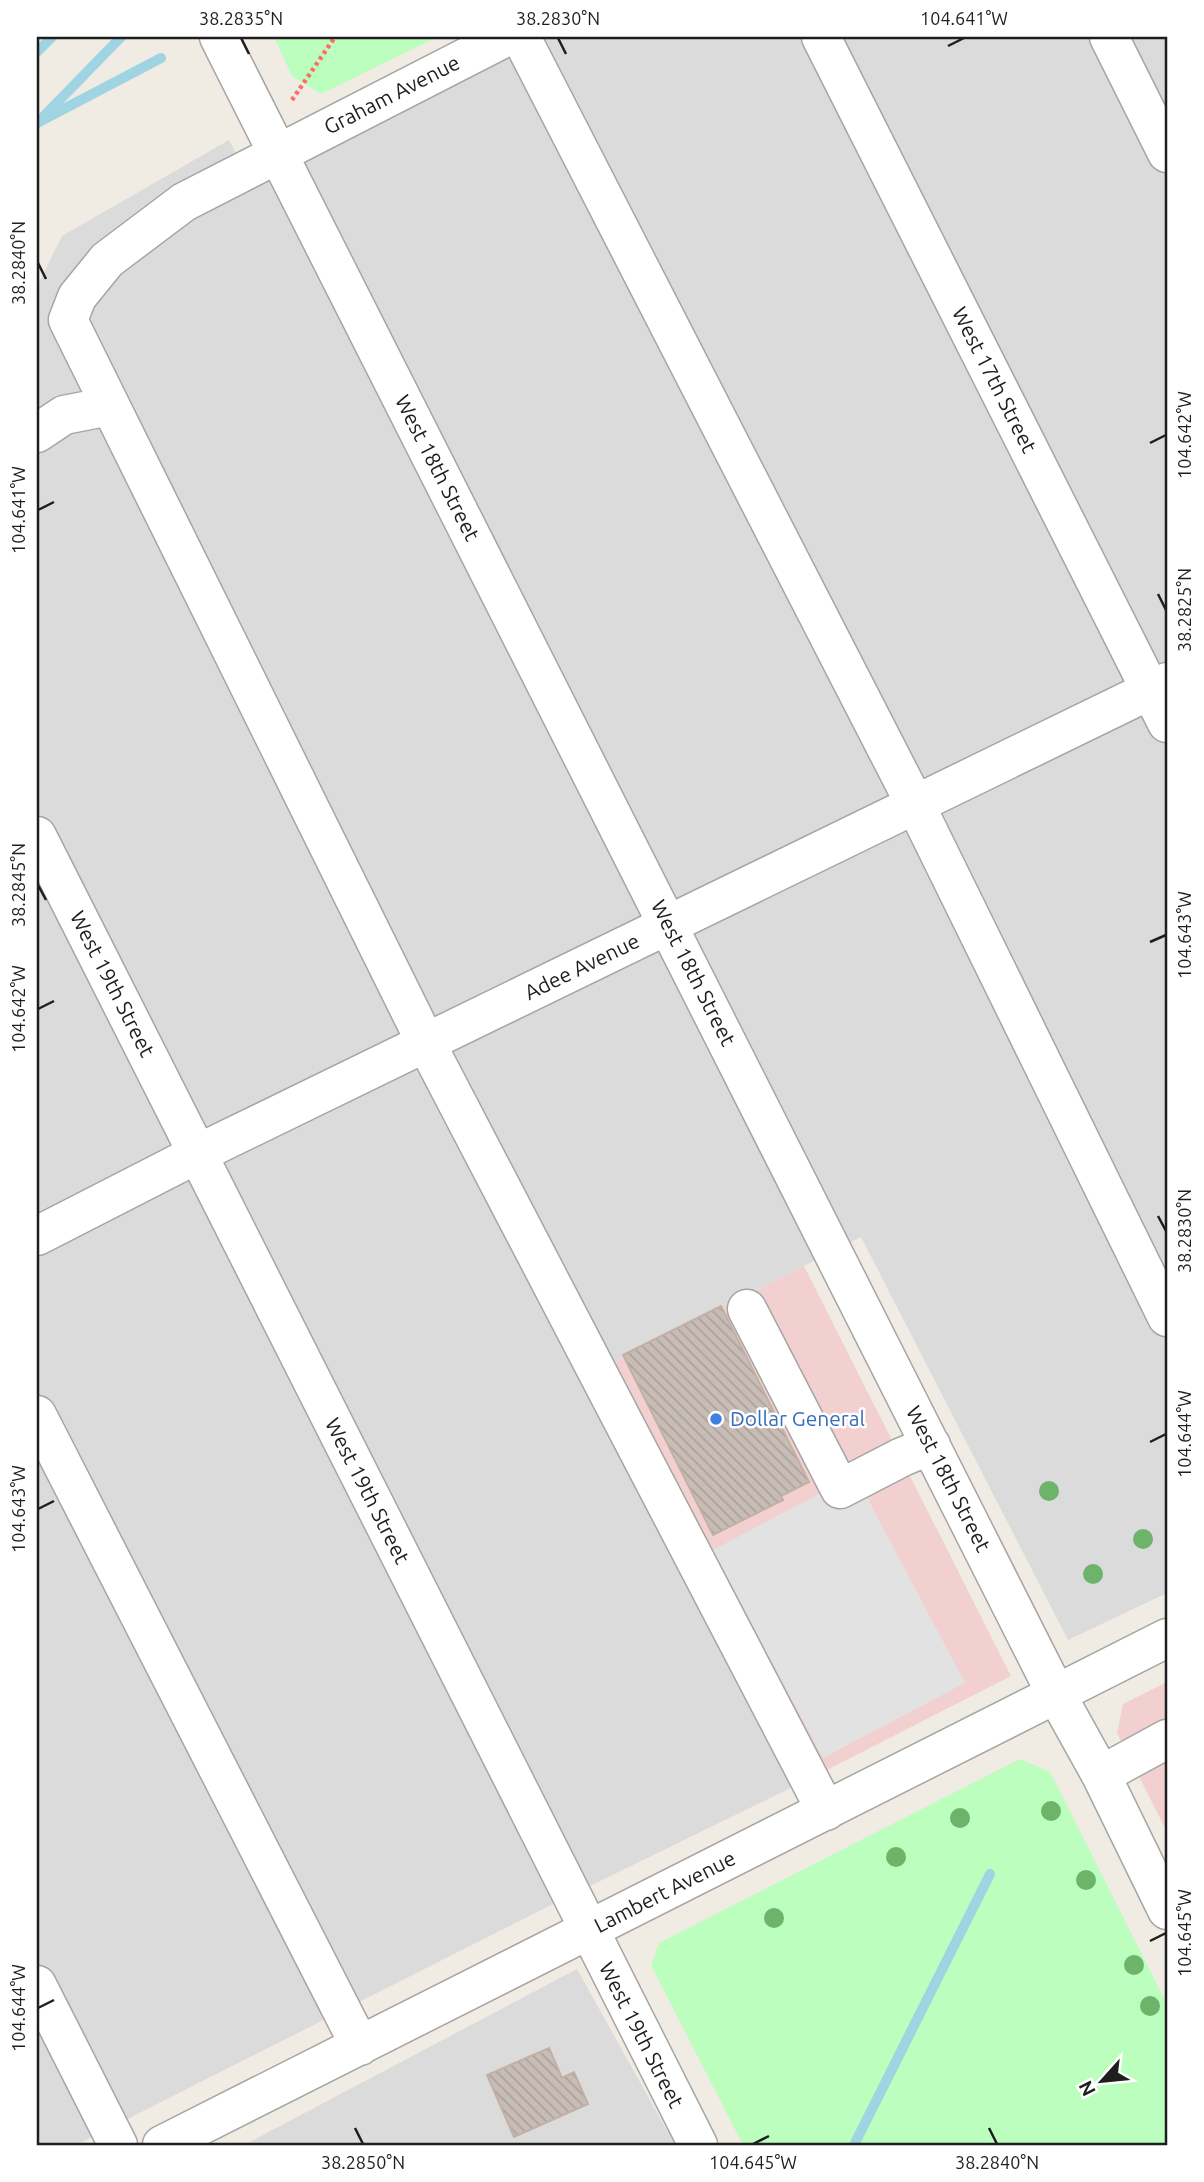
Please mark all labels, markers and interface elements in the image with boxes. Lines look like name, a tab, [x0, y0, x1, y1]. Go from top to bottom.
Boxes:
text: 38.2835°N	[199, 8, 283, 28]
text: 38.2830°N	[516, 8, 600, 28]
text: 104.641°W	[920, 8, 1008, 28]
street label: Graham Avenue	[320, 50, 463, 139]
text: 38.2840°N	[8, 221, 28, 305]
street label: West 17th Street	[948, 303, 1042, 456]
street label: West 18th Street	[391, 391, 485, 544]
text: 104.642°W	[1174, 391, 1194, 479]
text: 104.641°W	[8, 466, 28, 554]
text: 38.2825°N	[1174, 568, 1194, 652]
text: 38.2845°N	[8, 843, 28, 927]
text: 104.643°W	[1174, 891, 1194, 979]
street label: West 18th Street	[647, 896, 741, 1049]
street label: West 19th Street	[66, 907, 160, 1060]
street label: Adee Avenue	[520, 928, 643, 1004]
text: 104.642°W	[8, 965, 28, 1053]
text: 38.2830°N	[1174, 1189, 1194, 1273]
text: 104.644°W	[1174, 1390, 1194, 1478]
street label: West 18th Street	[902, 1402, 996, 1555]
place label: Dollar General	[730, 1406, 865, 1430]
marker: Dollar General	[708, 1411, 724, 1427]
street label: West 19th Street	[321, 1414, 415, 1567]
text: 104.643°W	[8, 1465, 28, 1553]
street label: Lambert Avenue	[590, 1845, 739, 1937]
text: 104.645°W	[1174, 1889, 1194, 1977]
street label: West 19th Street	[595, 1958, 689, 2111]
text: 104.644°W	[8, 1964, 28, 2052]
north arrow	[1068, 2046, 1138, 2116]
text: N	[1074, 2077, 1100, 2100]
text: 38.2850°N	[321, 2152, 405, 2172]
text: 104.645°W	[709, 2152, 797, 2172]
text: 38.2840°N	[955, 2152, 1039, 2172]

